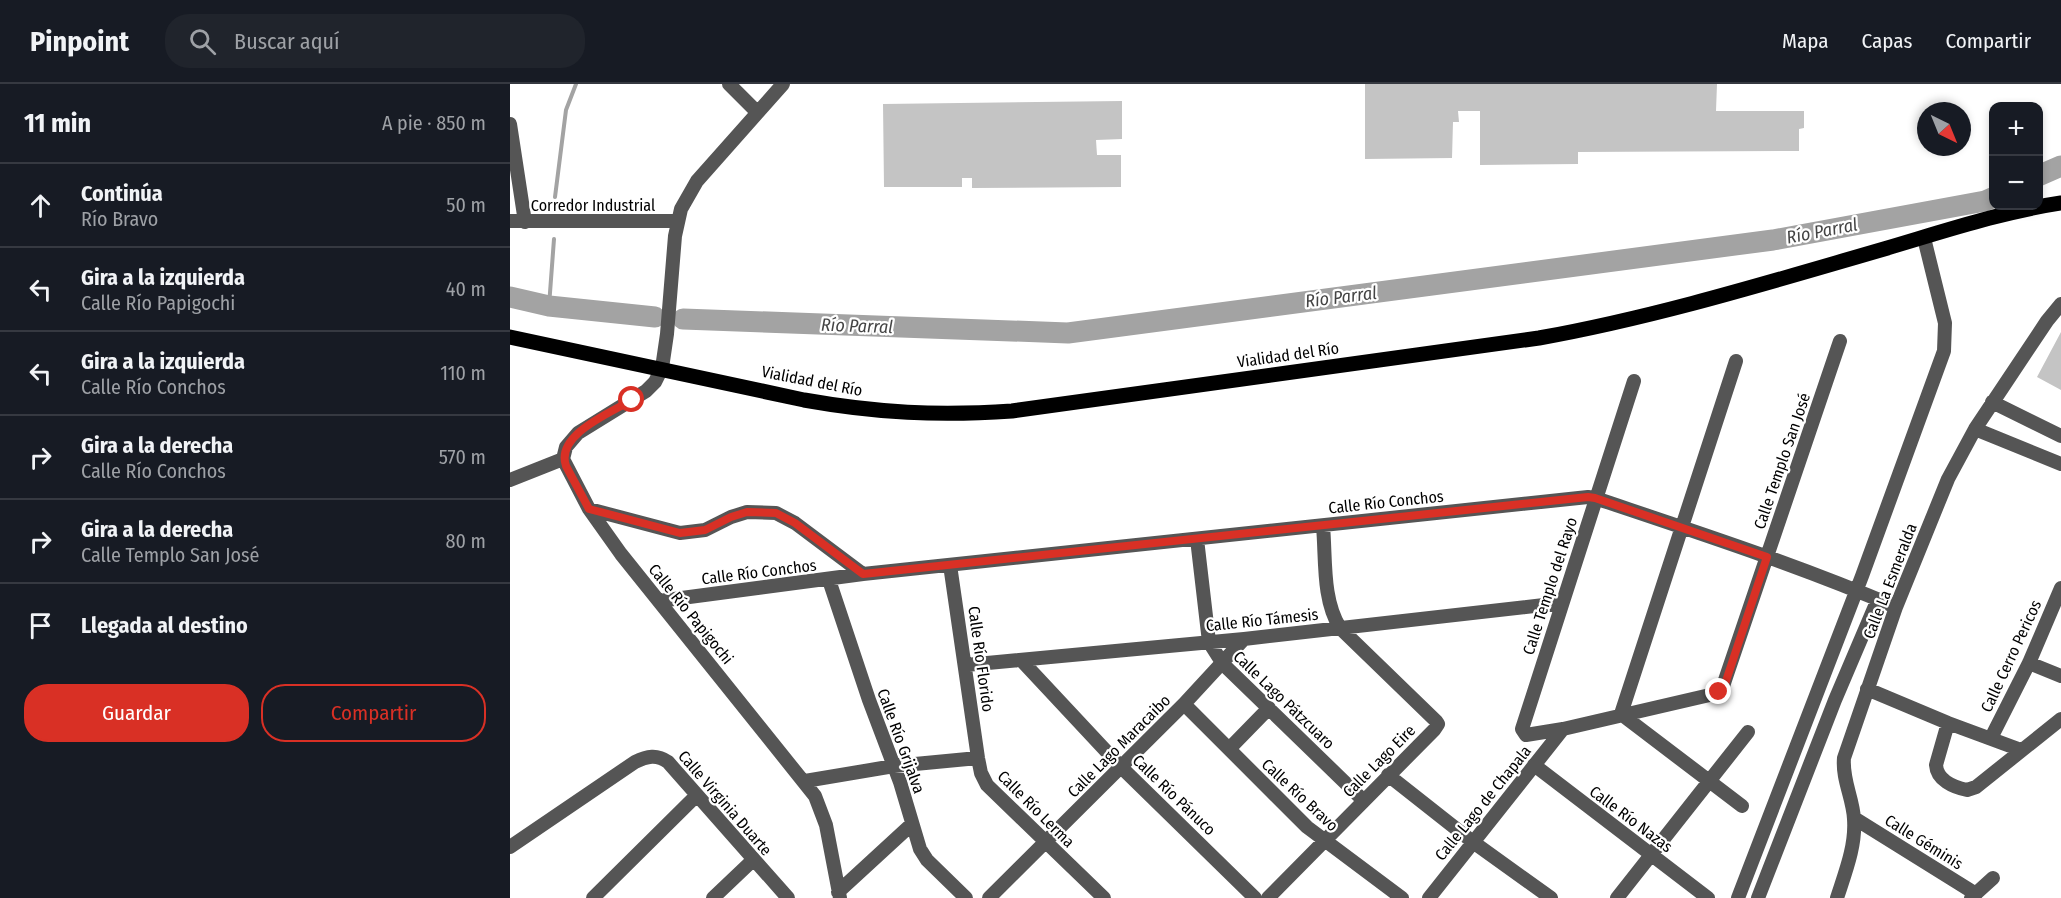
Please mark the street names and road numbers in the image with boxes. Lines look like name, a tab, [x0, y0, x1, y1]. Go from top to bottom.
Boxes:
street label: Corredor Industrial	[531, 196, 655, 215]
street label: Vialidad del Río	[1236, 338, 1340, 372]
street label: Vialidad del Río	[760, 362, 864, 400]
street label: Calle Templo San José	[1750, 390, 1814, 532]
street label: Calle Río Conchos	[1327, 486, 1445, 517]
street label: Calle Templo del Rayo	[1519, 515, 1581, 657]
street label: Calle La Esmeralda	[1859, 520, 1921, 641]
street label: Calle Río Conchos	[700, 555, 818, 588]
street label: Calle Río Papigochi	[645, 560, 737, 668]
street label: Calle Cerro Pericos	[1977, 597, 2045, 715]
street label: Calle Río Florido	[964, 605, 998, 713]
street label: Calle Río Támesis	[1205, 605, 1319, 635]
street label: Calle Lago Pátzcuaro	[1230, 647, 1338, 753]
street label: Calle Río Grijalva	[873, 686, 929, 796]
street label: Calle Lago Maracaibo	[1064, 691, 1174, 801]
street label: Calle Lago Eire	[1339, 721, 1419, 801]
street label: Calle Lago de Chapala	[1431, 742, 1535, 864]
street label: Calle Virginia Duarte	[674, 747, 776, 859]
street label: Calle Río Pánuco	[1129, 751, 1219, 839]
street label: Calle Río Bravo	[1258, 755, 1342, 835]
street label: Calle Río Lerma	[994, 767, 1079, 852]
street label: Calle Río Nazas	[1586, 782, 1676, 856]
street label: Calle Géminis	[1881, 811, 1967, 874]

